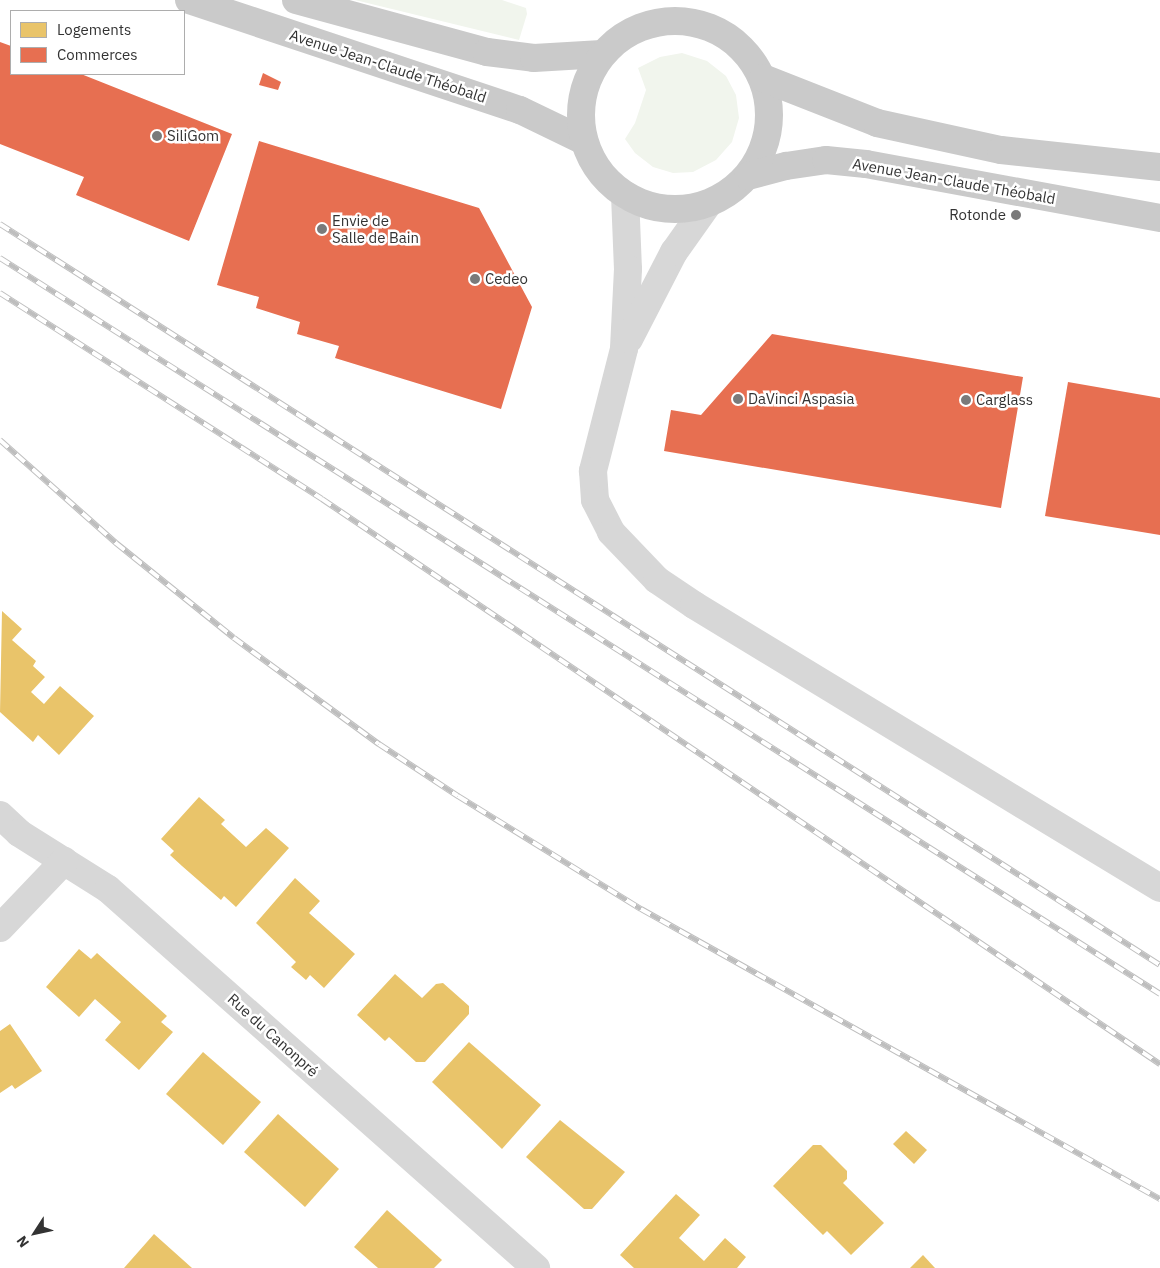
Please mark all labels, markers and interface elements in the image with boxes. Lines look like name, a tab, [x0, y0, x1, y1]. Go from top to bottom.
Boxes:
legend	[10, 10, 185, 75]
text: Logements	[57, 20, 131, 39]
street label: Avenue Jean-Claude Théobald	[287, 26, 489, 106]
text: Commerces	[57, 45, 138, 64]
place label: SiliGom	[167, 127, 219, 145]
marker: SiliGom	[151, 130, 163, 142]
street label: Avenue Jean-Claude Théobald	[851, 154, 1057, 208]
place label: Rotonde	[949, 206, 1006, 224]
marker: Rotonde	[1010, 209, 1022, 221]
place label: Envie de Salle de Bain	[332, 211, 419, 246]
marker: Envie de Salle de Bain	[316, 223, 328, 235]
place label: Cedeo	[485, 270, 528, 288]
marker: Cedeo	[469, 273, 481, 285]
place label: DaVinci Aspasia	[748, 390, 855, 408]
place label: Carglass	[976, 391, 1033, 409]
marker: DaVinci Aspasia	[732, 393, 744, 405]
marker: Carglass	[960, 394, 972, 406]
street label: Rue du Canonpré	[224, 990, 322, 1080]
north arrow	[10, 1208, 60, 1258]
text: N	[12, 1232, 33, 1251]

